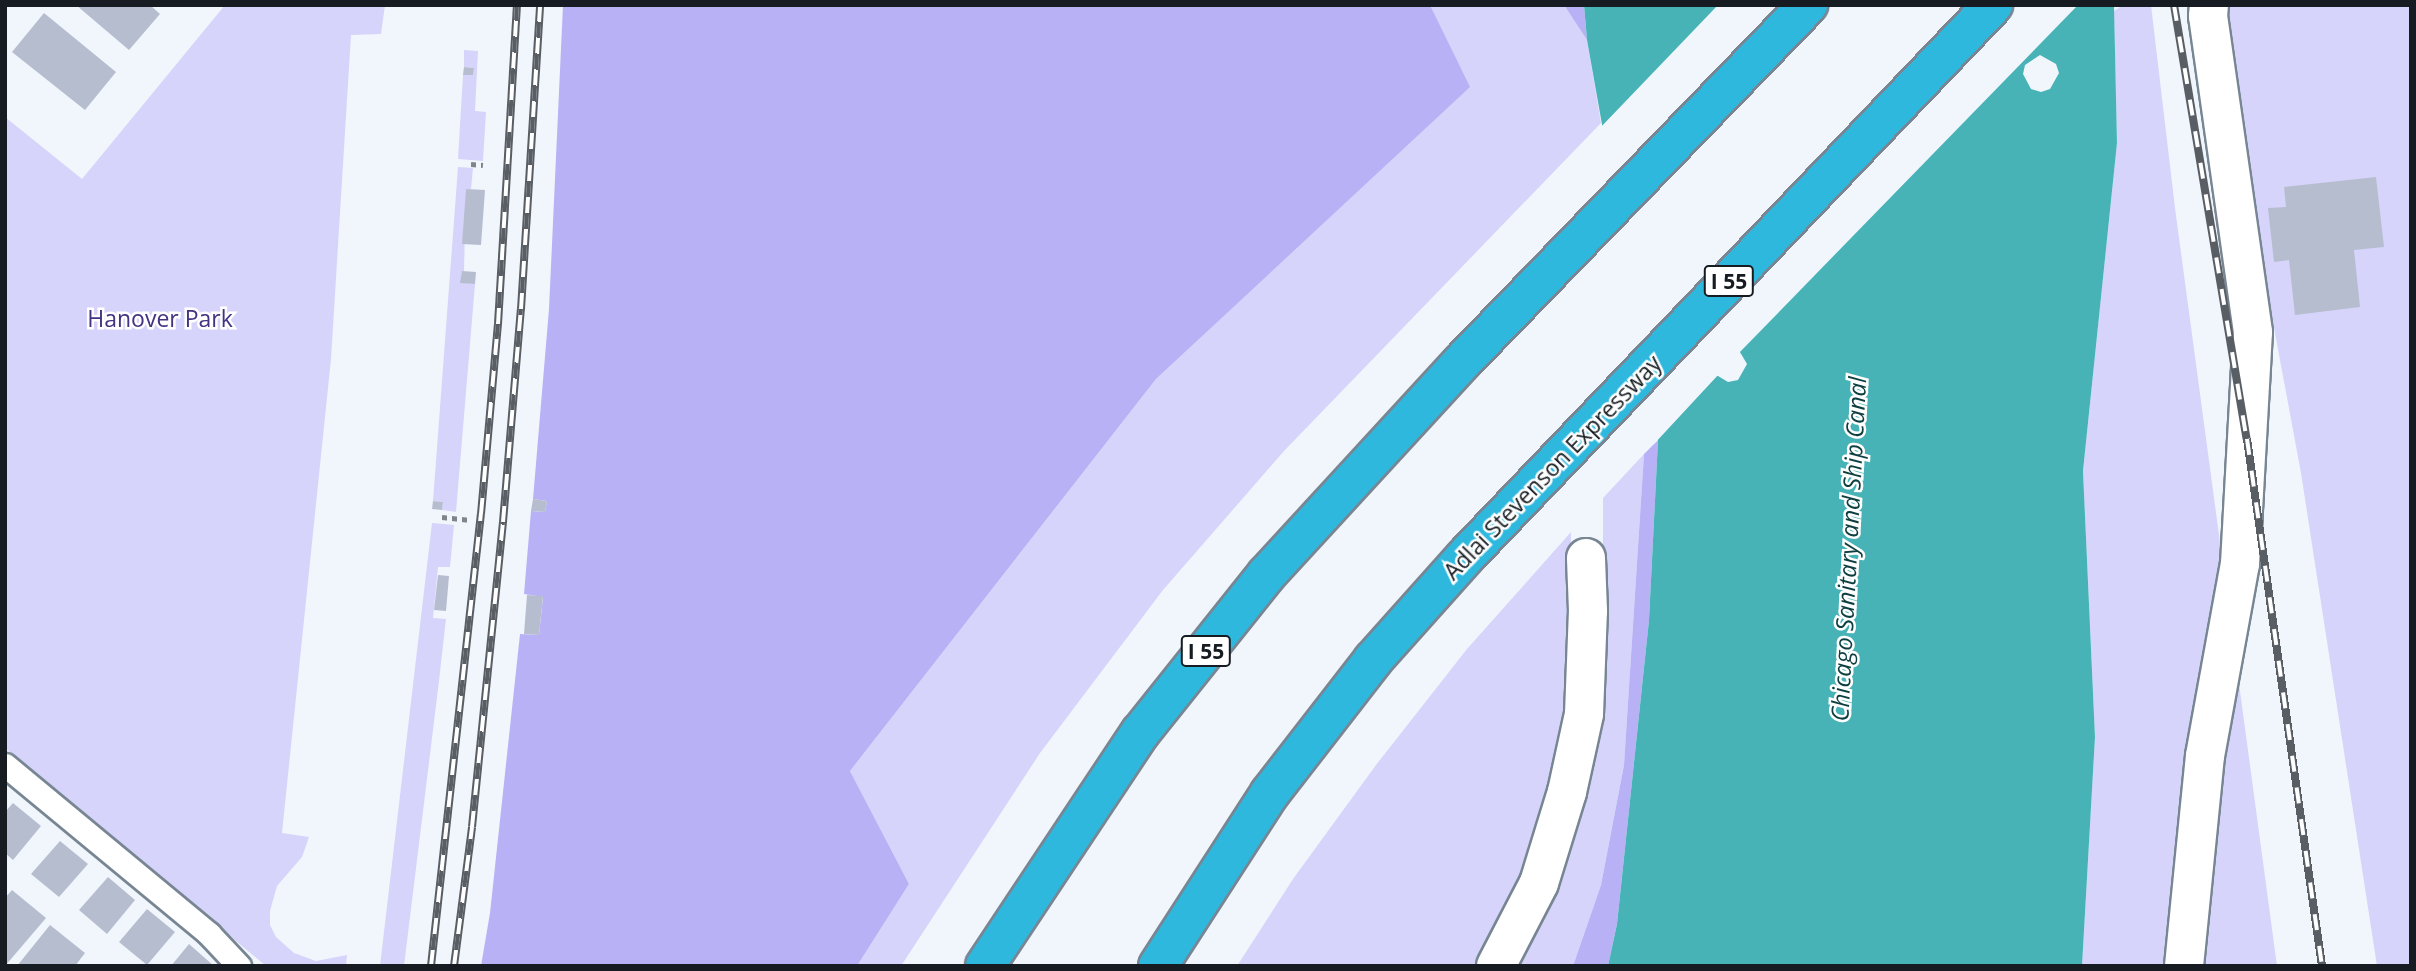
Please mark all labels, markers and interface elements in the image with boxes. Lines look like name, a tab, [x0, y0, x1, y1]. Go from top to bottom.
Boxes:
road number: I 55	[1703, 264, 1755, 298]
park label: Hanover Park	[87, 304, 233, 332]
street label: Adlai Stevenson Expressway	[1437, 349, 1667, 585]
water label: Chicago Sanitary and Ship Canal	[1825, 376, 1871, 722]
road number: I 55	[1180, 634, 1232, 668]

